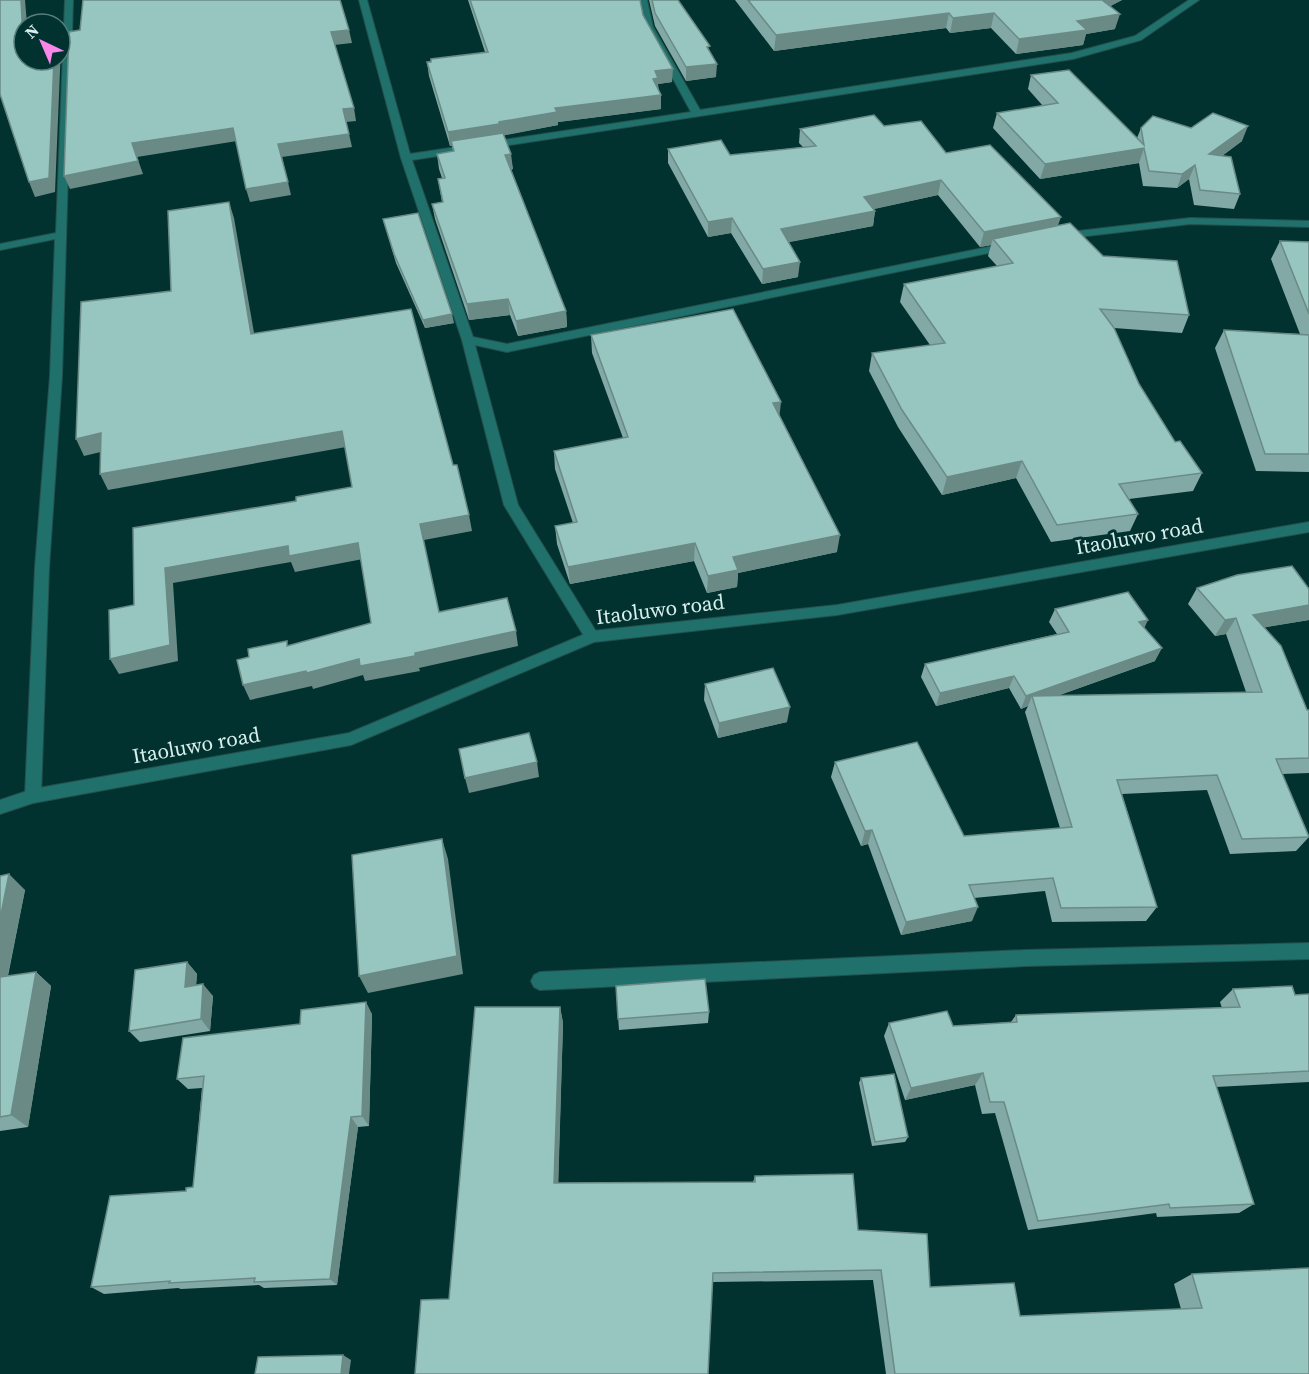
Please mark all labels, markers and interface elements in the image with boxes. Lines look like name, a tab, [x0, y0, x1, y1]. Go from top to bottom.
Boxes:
north arrow	[12, 12, 72, 72]
text: N	[20, 19, 44, 43]
street label: Itaoluwo road	[1073, 510, 1205, 561]
street label: Itaoluwo road	[594, 587, 726, 631]
street label: Itaoluwo road	[130, 719, 262, 770]

